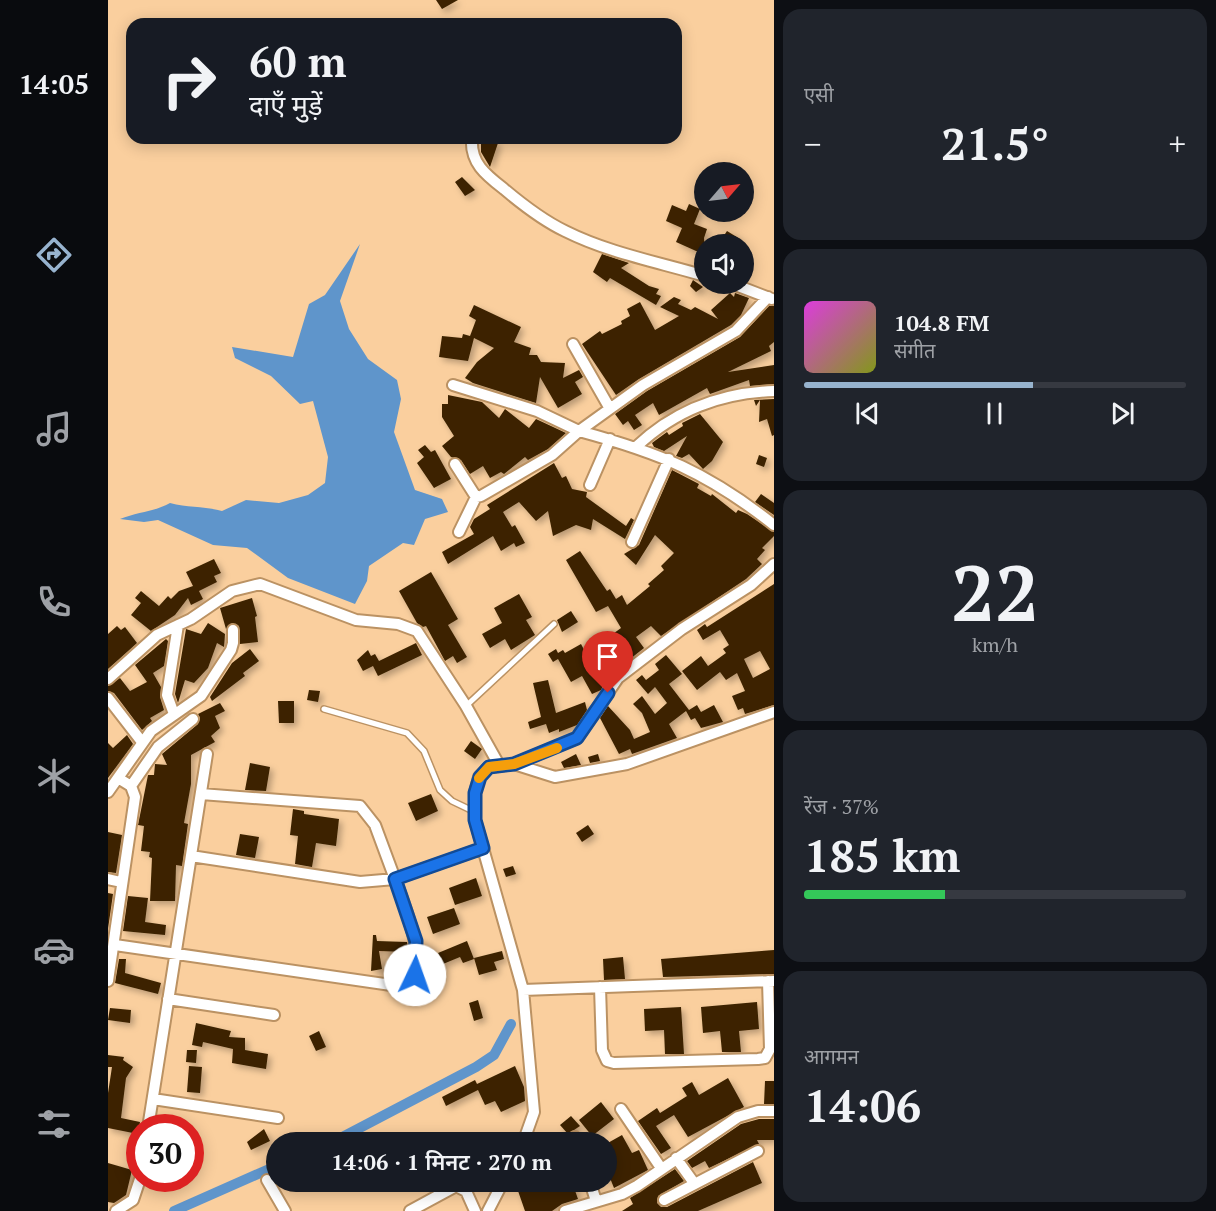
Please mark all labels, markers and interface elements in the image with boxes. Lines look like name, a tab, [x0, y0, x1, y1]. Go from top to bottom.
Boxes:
text: 60 m	[249, 33, 347, 89]
icon: right	[150, 42, 228, 120]
text: 14:05	[19, 66, 89, 102]
text: एसी	[804, 81, 834, 108]
text: दाएँ मुड़ें	[249, 87, 322, 123]
text: 21.5°	[941, 113, 1049, 173]
text: −	[804, 122, 822, 165]
text: +	[1168, 122, 1186, 165]
north arrow	[694, 162, 754, 222]
map controls	[694, 162, 754, 294]
icon: directions	[33, 234, 75, 276]
button: sound	[694, 234, 754, 294]
text: 104.8 FM	[894, 308, 989, 337]
text: संगीत	[894, 337, 935, 364]
icon: previous	[851, 397, 884, 430]
icon: pause	[978, 397, 1011, 430]
icon: next	[1106, 397, 1139, 430]
icon: music	[33, 408, 75, 450]
text: 22	[951, 540, 1039, 643]
icon: phone	[33, 581, 75, 623]
pin	[582, 631, 633, 693]
text: km/h	[972, 631, 1018, 658]
icon: arrive	[591, 640, 624, 673]
icon: climate	[33, 755, 75, 797]
text: रेंज · 37%	[804, 793, 879, 820]
text: 185 km	[804, 825, 960, 885]
icon: car	[33, 929, 75, 971]
position arrow	[383, 943, 447, 1007]
text: आगमन	[804, 1043, 859, 1070]
text: 14:06	[804, 1075, 921, 1135]
icon: filters	[33, 1103, 75, 1145]
speed limit sign: 30	[126, 1114, 204, 1192]
text: 14:06 · 1 मिनट · 270 m	[331, 1147, 552, 1176]

